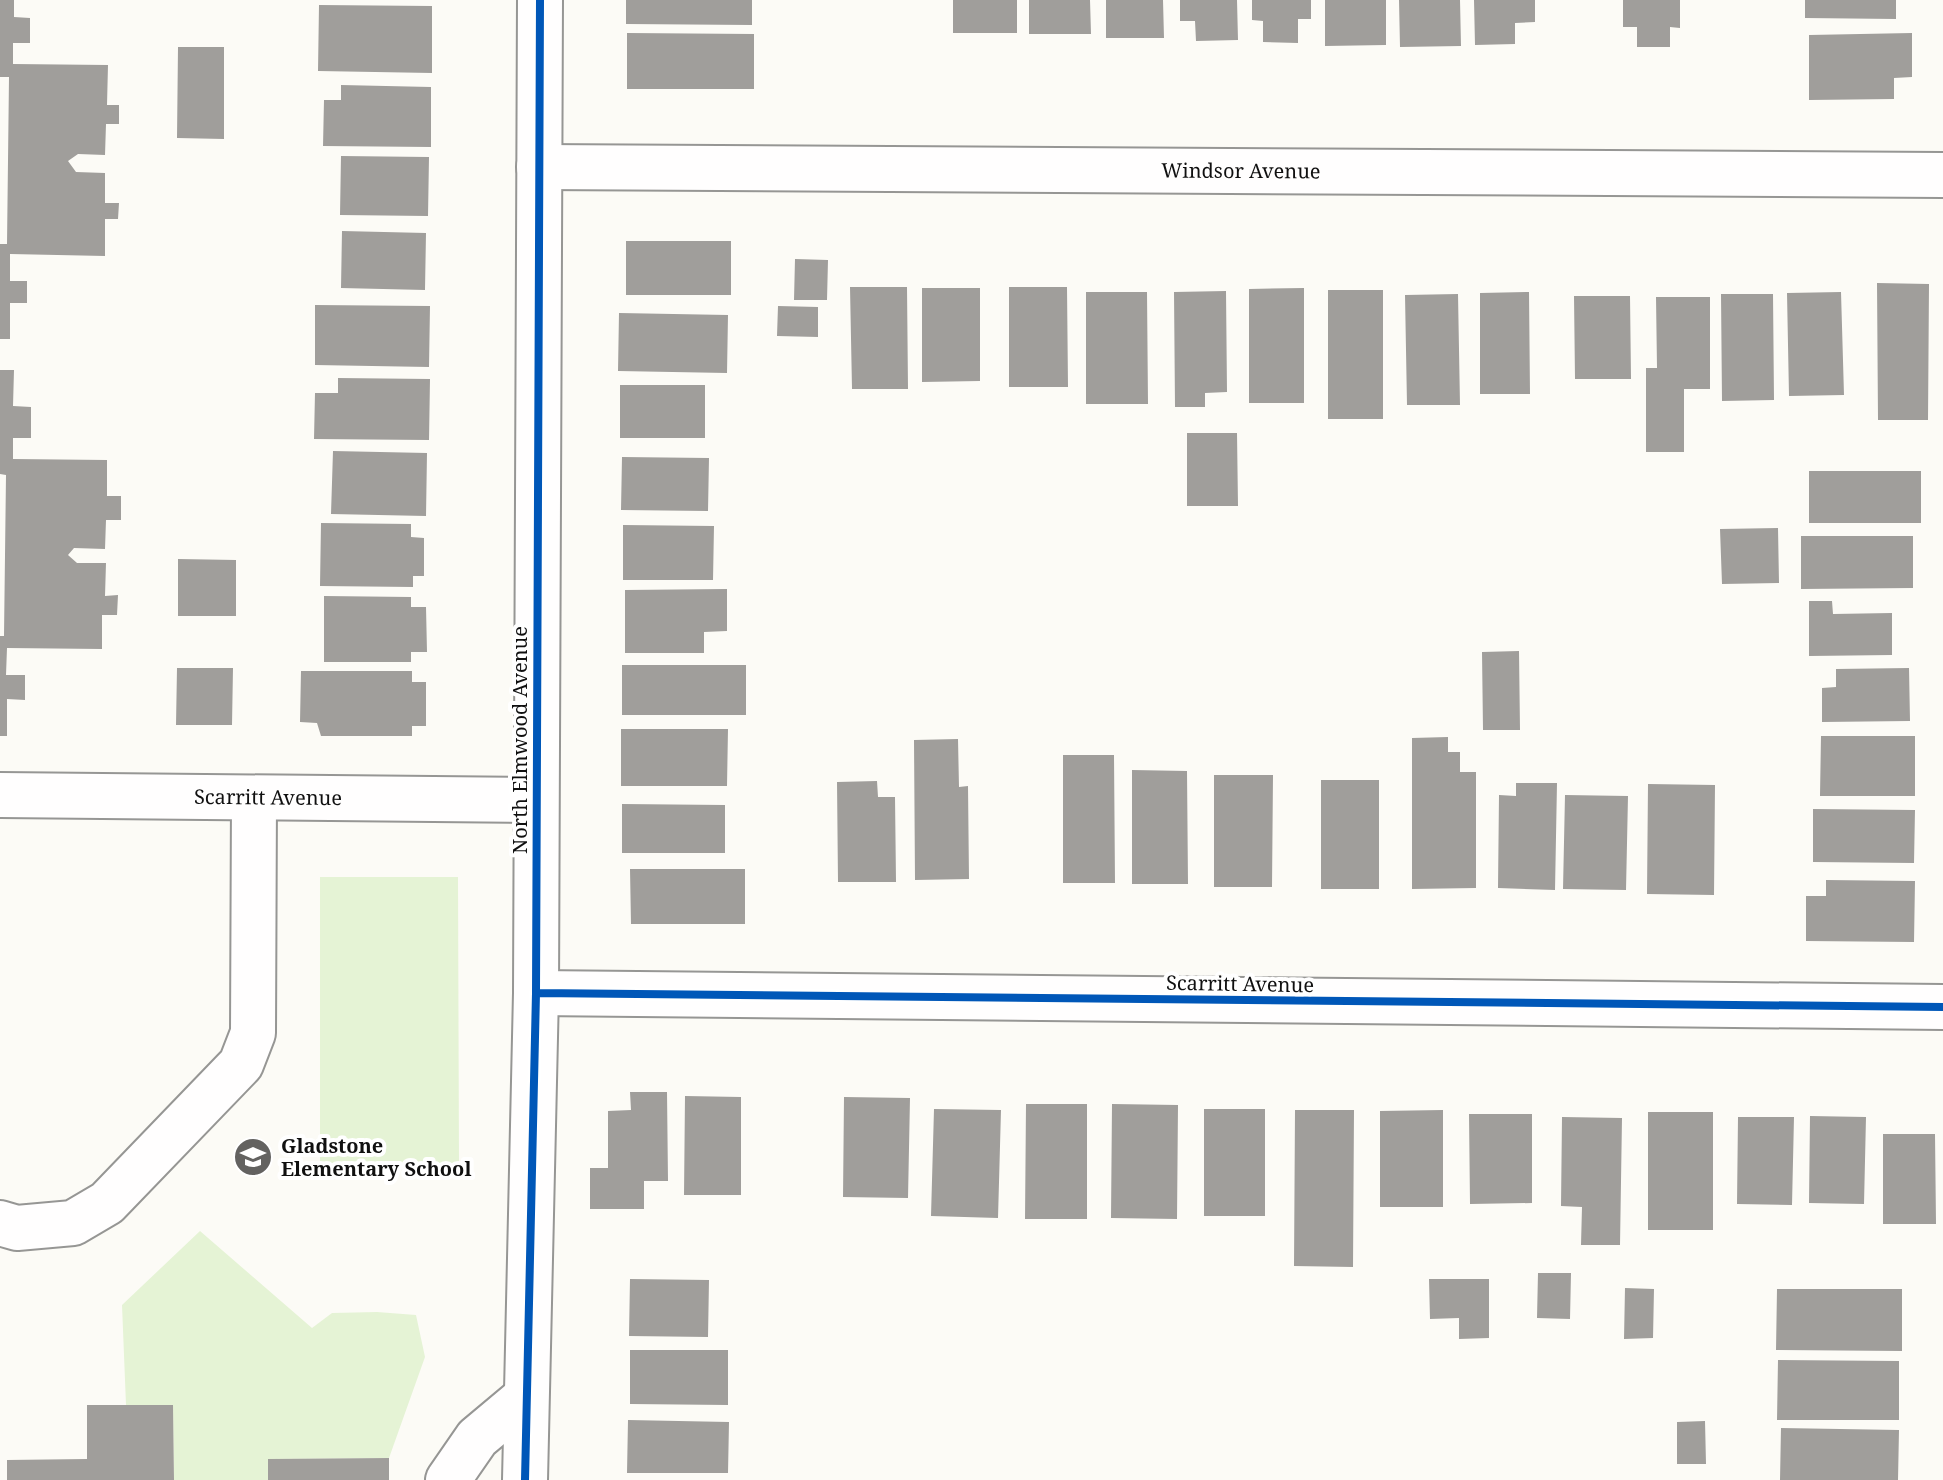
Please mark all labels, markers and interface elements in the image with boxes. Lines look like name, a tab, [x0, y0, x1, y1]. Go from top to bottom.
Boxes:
street label: Windsor Avenue	[1161, 157, 1321, 184]
street label: North Elmwood Avenue	[506, 626, 533, 854]
street label: Scarritt Avenue	[194, 783, 342, 811]
street label: Scarritt Avenue	[1166, 969, 1314, 998]
place label: Gladstone Elementary School	[281, 1132, 471, 1182]
school or university icon: Gladstone Elementary School	[232, 1136, 274, 1178]

